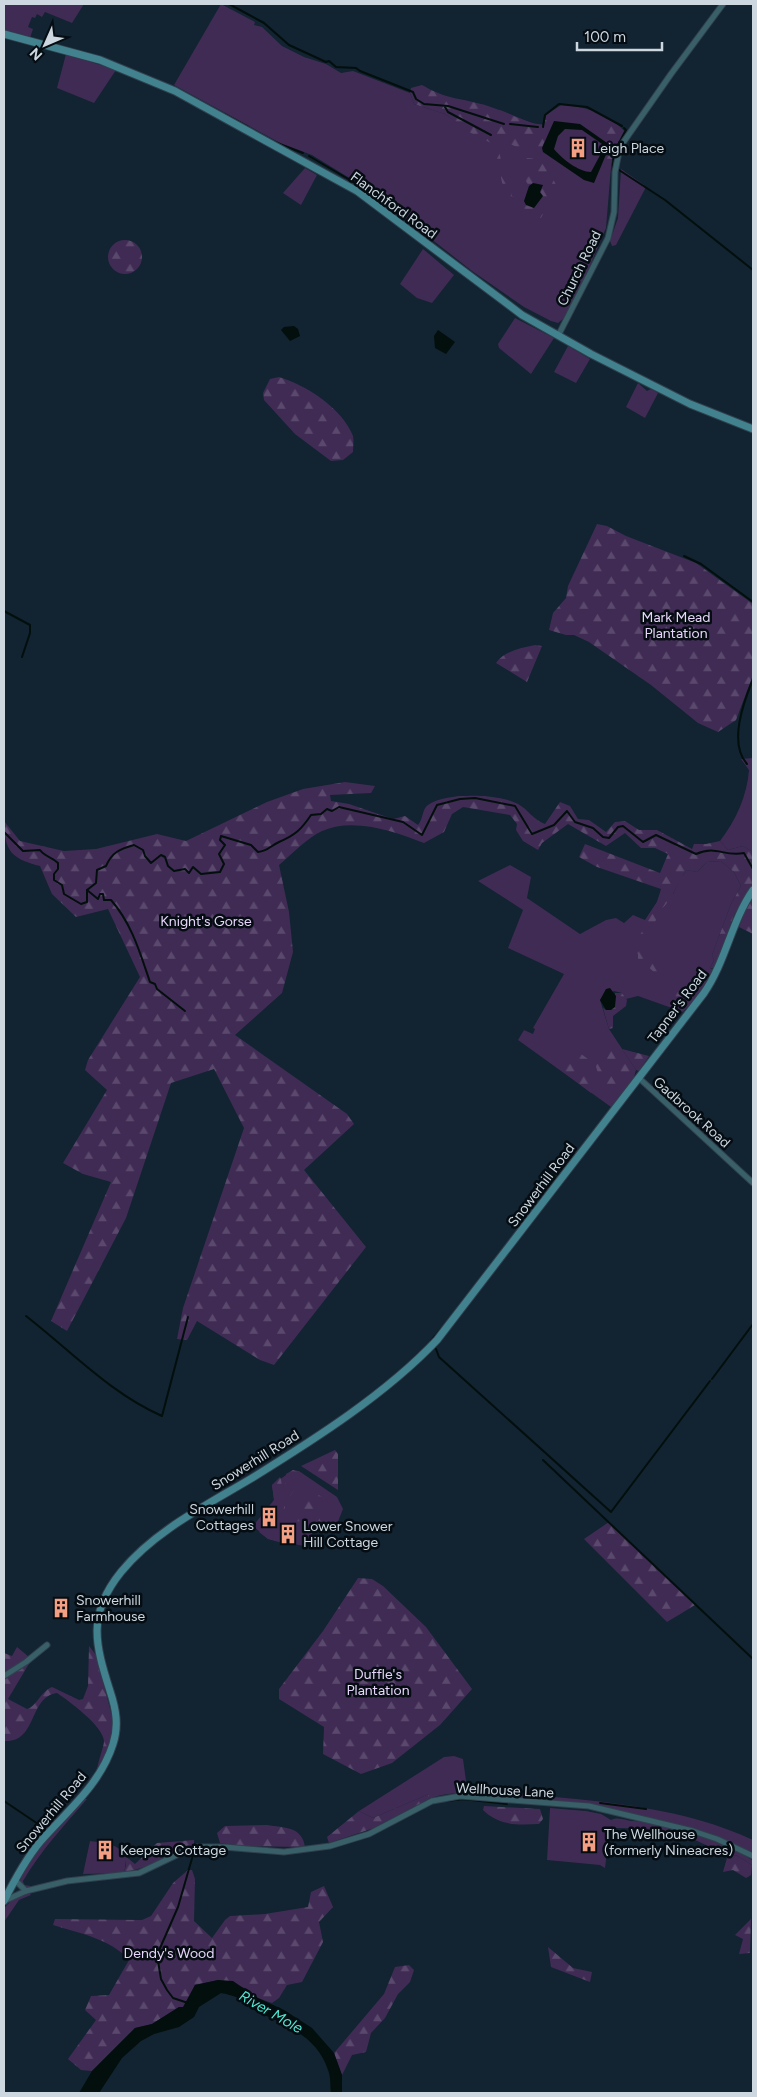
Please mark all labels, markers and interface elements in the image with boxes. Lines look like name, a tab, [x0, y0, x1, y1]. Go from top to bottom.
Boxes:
north arrow	[20, 20, 70, 70]
scale bar	[577, 20, 662, 52]
text: 100 m	[584, 28, 626, 46]
text: N	[26, 44, 46, 64]
building icon: Leigh Place	[567, 137, 589, 159]
place label: Leigh Place	[593, 140, 665, 157]
street label: Flanchford Road	[347, 168, 440, 243]
street label: Church Road	[554, 228, 605, 309]
park label: Mark Mead Plantation	[642, 609, 710, 642]
park label: Knight's Gorse	[160, 913, 252, 930]
street label: Tapner's Road	[644, 966, 711, 1046]
street label: Gadbrook Road	[650, 1073, 734, 1151]
street label: Snowerhill Road	[504, 1140, 578, 1231]
street label: Snowerhill Road	[208, 1427, 302, 1494]
place label: Snowerhill Cottages	[189, 1501, 254, 1534]
building icon: Snowerhill Cottages	[258, 1506, 280, 1528]
place label: Lower Snower Hill Cottage	[303, 1518, 393, 1551]
building icon: Lower Snower Hill Cottage	[277, 1523, 299, 1545]
place label: Snowerhill Farmhouse	[76, 1592, 146, 1625]
building icon: Snowerhill Farmhouse	[50, 1597, 72, 1619]
park label: Duffle's Plantation	[346, 1666, 410, 1699]
street label: Snowerhill Road	[13, 1768, 90, 1856]
street label: Wellhouse Lane	[456, 1779, 555, 1802]
place label: The Wellhouse (formerly Nineacres)	[604, 1826, 733, 1859]
building icon: The Wellhouse (formerly Nineacres)	[578, 1831, 600, 1853]
building icon: Keepers Cottage	[94, 1839, 116, 1861]
place label: Keepers Cottage	[120, 1842, 226, 1859]
park label: Dendy's Wood	[124, 1945, 214, 1962]
water label: River Mole	[236, 1987, 306, 2037]

